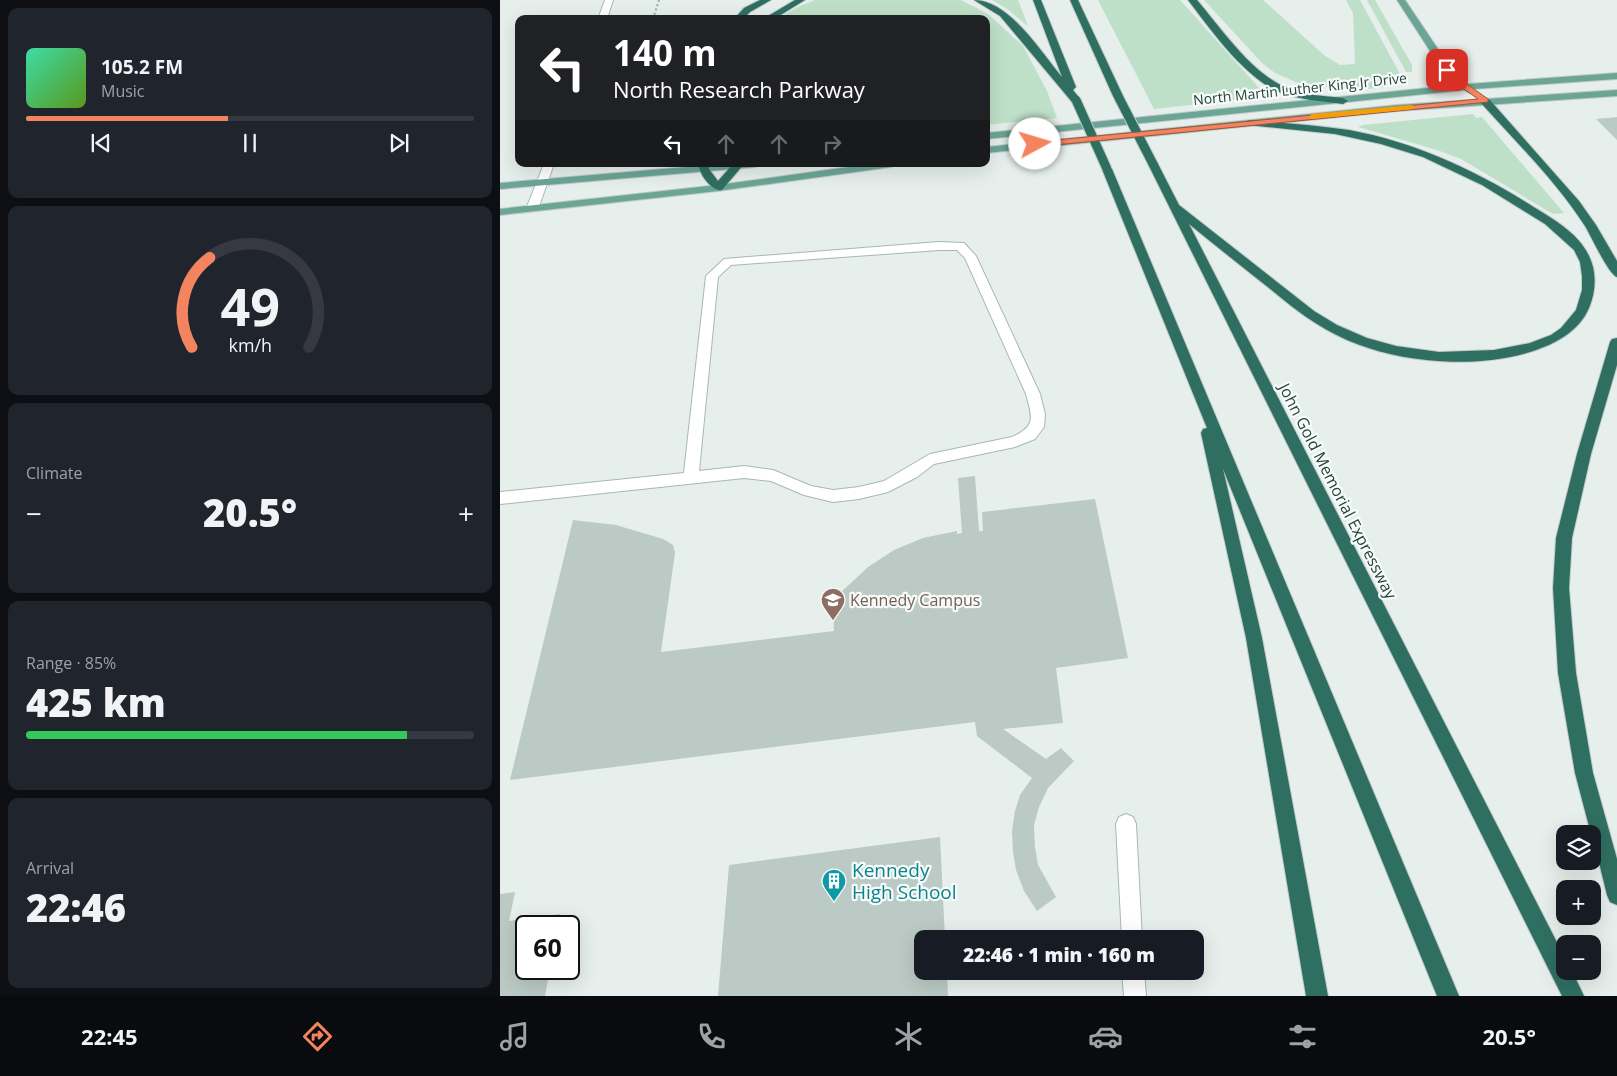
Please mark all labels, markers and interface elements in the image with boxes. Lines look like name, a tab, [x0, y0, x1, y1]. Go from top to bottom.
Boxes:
text: 140 m	[613, 29, 717, 76]
icon: left	[530, 35, 595, 100]
pin	[1426, 49, 1468, 91]
text: 105.2 FM	[101, 54, 183, 80]
icon: arrive	[1433, 56, 1461, 84]
street label: North Martin Luther King Jr Drive	[1192, 68, 1408, 109]
text: North Research Parkway	[613, 74, 865, 104]
text: Music	[101, 80, 145, 102]
position arrow	[1008, 117, 1060, 169]
icon: previous	[87, 129, 115, 157]
icon: pause	[236, 129, 264, 157]
icon: next	[385, 129, 413, 157]
icon: left	[659, 130, 687, 158]
icon: ahead	[712, 130, 740, 158]
icon: ahead	[765, 130, 793, 158]
icon: right	[818, 130, 846, 158]
text: 49	[220, 270, 280, 341]
text: km/h	[228, 333, 272, 357]
street label: John Gold Memorial Expressway	[1273, 377, 1403, 604]
text: Climate	[26, 462, 83, 484]
text: 20.5°	[203, 486, 297, 538]
text: −	[26, 494, 42, 532]
text: +	[458, 494, 474, 532]
school or university icon: Kennedy Campus	[820, 587, 846, 621]
place label: Kennedy Campus	[850, 589, 980, 611]
text: Range · 85%	[26, 652, 116, 674]
text: 425 km	[26, 676, 166, 728]
map controls	[1556, 825, 1601, 980]
button: layers	[1556, 825, 1601, 870]
text: Arrival	[26, 857, 74, 879]
place label: Kennedy High School	[852, 857, 957, 905]
building icon: Kennedy High School	[821, 868, 847, 902]
button: +	[1556, 880, 1601, 925]
text: 22:46	[26, 881, 126, 933]
speed limit sign: 60	[515, 915, 580, 980]
button: −	[1556, 935, 1601, 980]
text: 22:46 · 1 min · 160 m	[963, 942, 1155, 968]
icon: directions	[300, 1019, 335, 1054]
icon: music	[497, 1019, 532, 1054]
icon: phone	[694, 1019, 729, 1054]
icon: climate	[891, 1019, 926, 1054]
icon: car	[1088, 1019, 1123, 1054]
icon: filters	[1285, 1019, 1320, 1054]
text: 22:45	[81, 1021, 138, 1051]
text: 20.5°	[1482, 1021, 1536, 1051]

